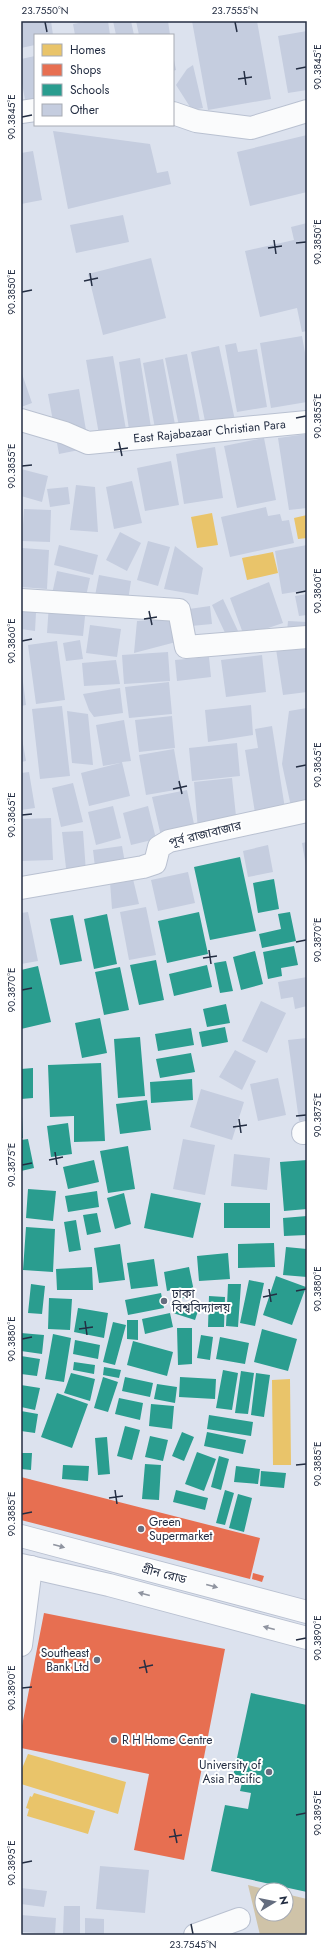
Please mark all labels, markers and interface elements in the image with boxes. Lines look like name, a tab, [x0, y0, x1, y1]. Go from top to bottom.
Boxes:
text: 23.7550°N	[21, 3, 69, 18]
text: 23.7555°N	[212, 3, 258, 18]
legend	[34, 34, 174, 126]
text: Homes	[70, 41, 106, 59]
text: 90.3845°E	[310, 44, 325, 90]
text: Shops	[70, 61, 101, 79]
text: Schools	[70, 81, 109, 99]
text: 90.3845°E	[4, 94, 19, 140]
text: Other	[70, 101, 100, 119]
text: 90.3850°E	[310, 219, 325, 265]
text: 90.3850°E	[4, 269, 19, 315]
text: 90.3855°E	[310, 393, 325, 439]
street label: East Rajabazaar Christian Para	[133, 415, 287, 448]
text: 90.3855°E	[4, 443, 19, 489]
text: 90.3860°E	[310, 568, 325, 614]
text: 90.3860°E	[4, 618, 19, 664]
text: 90.3865°E	[310, 742, 325, 788]
text: 90.3865°E	[4, 792, 19, 838]
street label: পূর্ব রাজাবাজার	[167, 816, 244, 852]
text: 90.3870°E	[310, 917, 325, 963]
text: 90.3870°E	[4, 967, 19, 1013]
text: 90.3875°E	[310, 1093, 325, 1137]
text: 90.3875°E	[4, 1143, 19, 1187]
text: 90.3880°E	[310, 1266, 325, 1312]
place label: ঢাকা বিশ্ববিদ্যালয়	[171, 1285, 231, 1317]
marker: ঢাকা বিশ্ববিদ্যালয়	[159, 1296, 169, 1306]
text: 90.3880°E	[4, 1316, 19, 1362]
text: 90.3885°E	[310, 1441, 325, 1487]
text: 90.3885°E	[4, 1491, 19, 1537]
place label: Green Supermarket	[149, 1513, 213, 1545]
marker: Green Supermarket	[136, 1524, 146, 1534]
one-way arrow	[53, 1543, 65, 1549]
street label: গ্রীন রোড	[140, 1559, 189, 1589]
one-way arrow	[205, 1584, 218, 1590]
one-way arrow	[137, 1591, 149, 1597]
text: 90.3890°E	[310, 1615, 325, 1661]
one-way arrow	[263, 1624, 276, 1630]
place label: Southeast Bank Ltd	[41, 1644, 89, 1676]
marker: Southeast Bank Ltd	[92, 1655, 102, 1665]
text: 90.3890°E	[4, 1665, 19, 1711]
place label: R H Home Centre	[122, 1731, 212, 1749]
marker: R H Home Centre	[109, 1735, 119, 1745]
place label: University of Asia Pacific	[199, 1756, 262, 1788]
marker: University of Asia Pacific	[264, 1767, 274, 1777]
text: 90.3895°E	[310, 1790, 325, 1836]
text: 90.3895°E	[4, 1840, 19, 1886]
north arrow	[254, 1882, 294, 1922]
text: N	[275, 1895, 292, 1906]
text: 23.7545°N	[170, 1937, 216, 1952]

